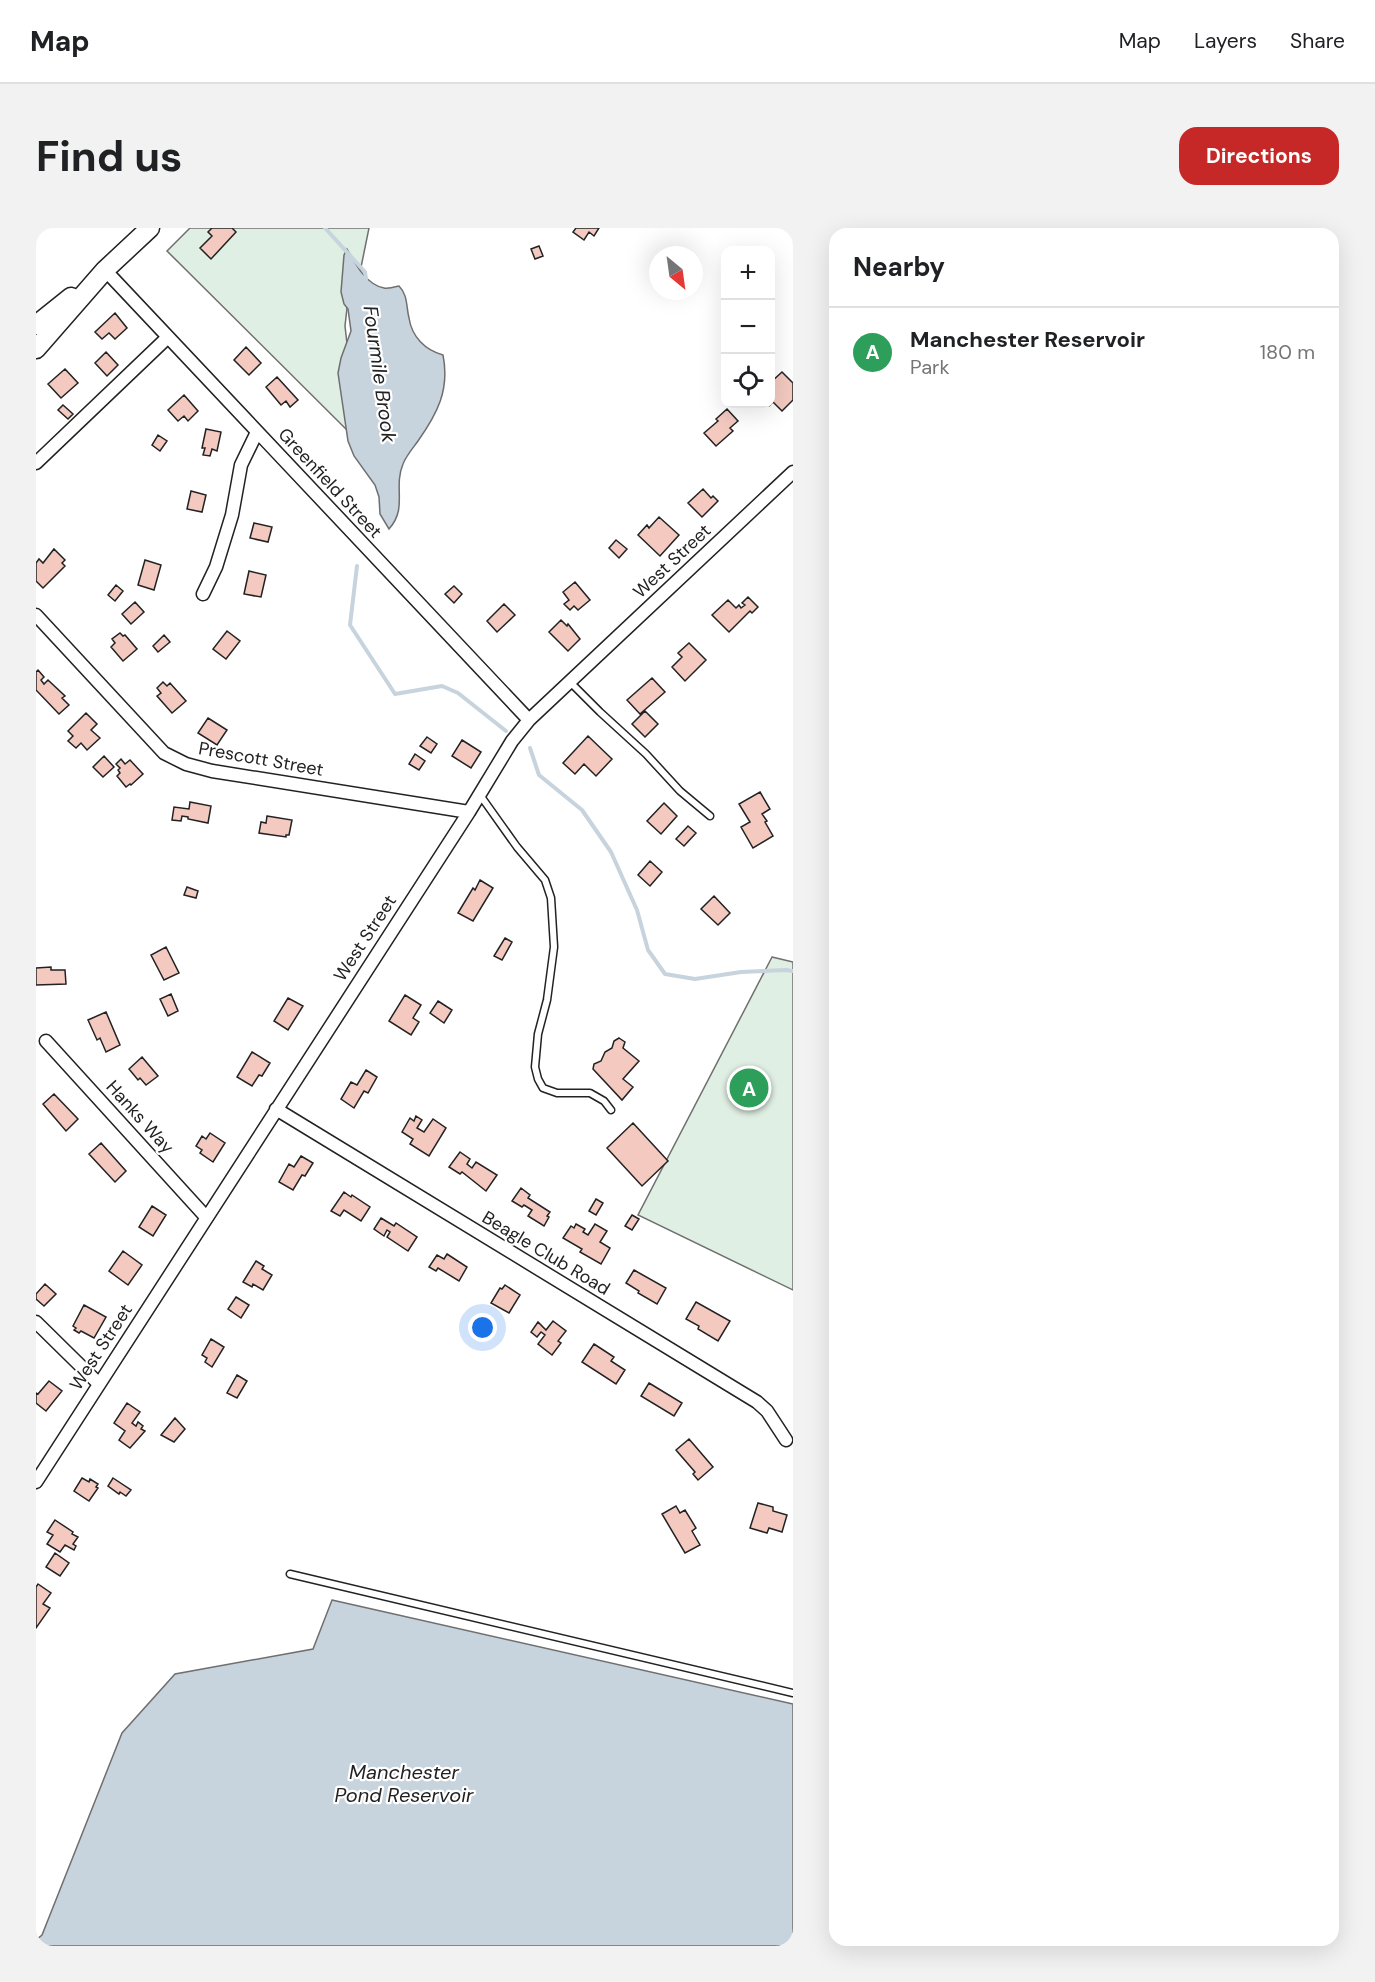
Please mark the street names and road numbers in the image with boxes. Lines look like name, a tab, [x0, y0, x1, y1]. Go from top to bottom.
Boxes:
street label: Greenfield Street	[273, 423, 387, 543]
street label: West Street	[628, 519, 716, 603]
street label: Prescott Street	[197, 736, 325, 782]
street label: West Street	[328, 890, 402, 986]
street label: Hanks Way	[101, 1075, 179, 1159]
street label: Beagle Club Road	[478, 1205, 614, 1301]
street label: West Street	[64, 1299, 138, 1395]

